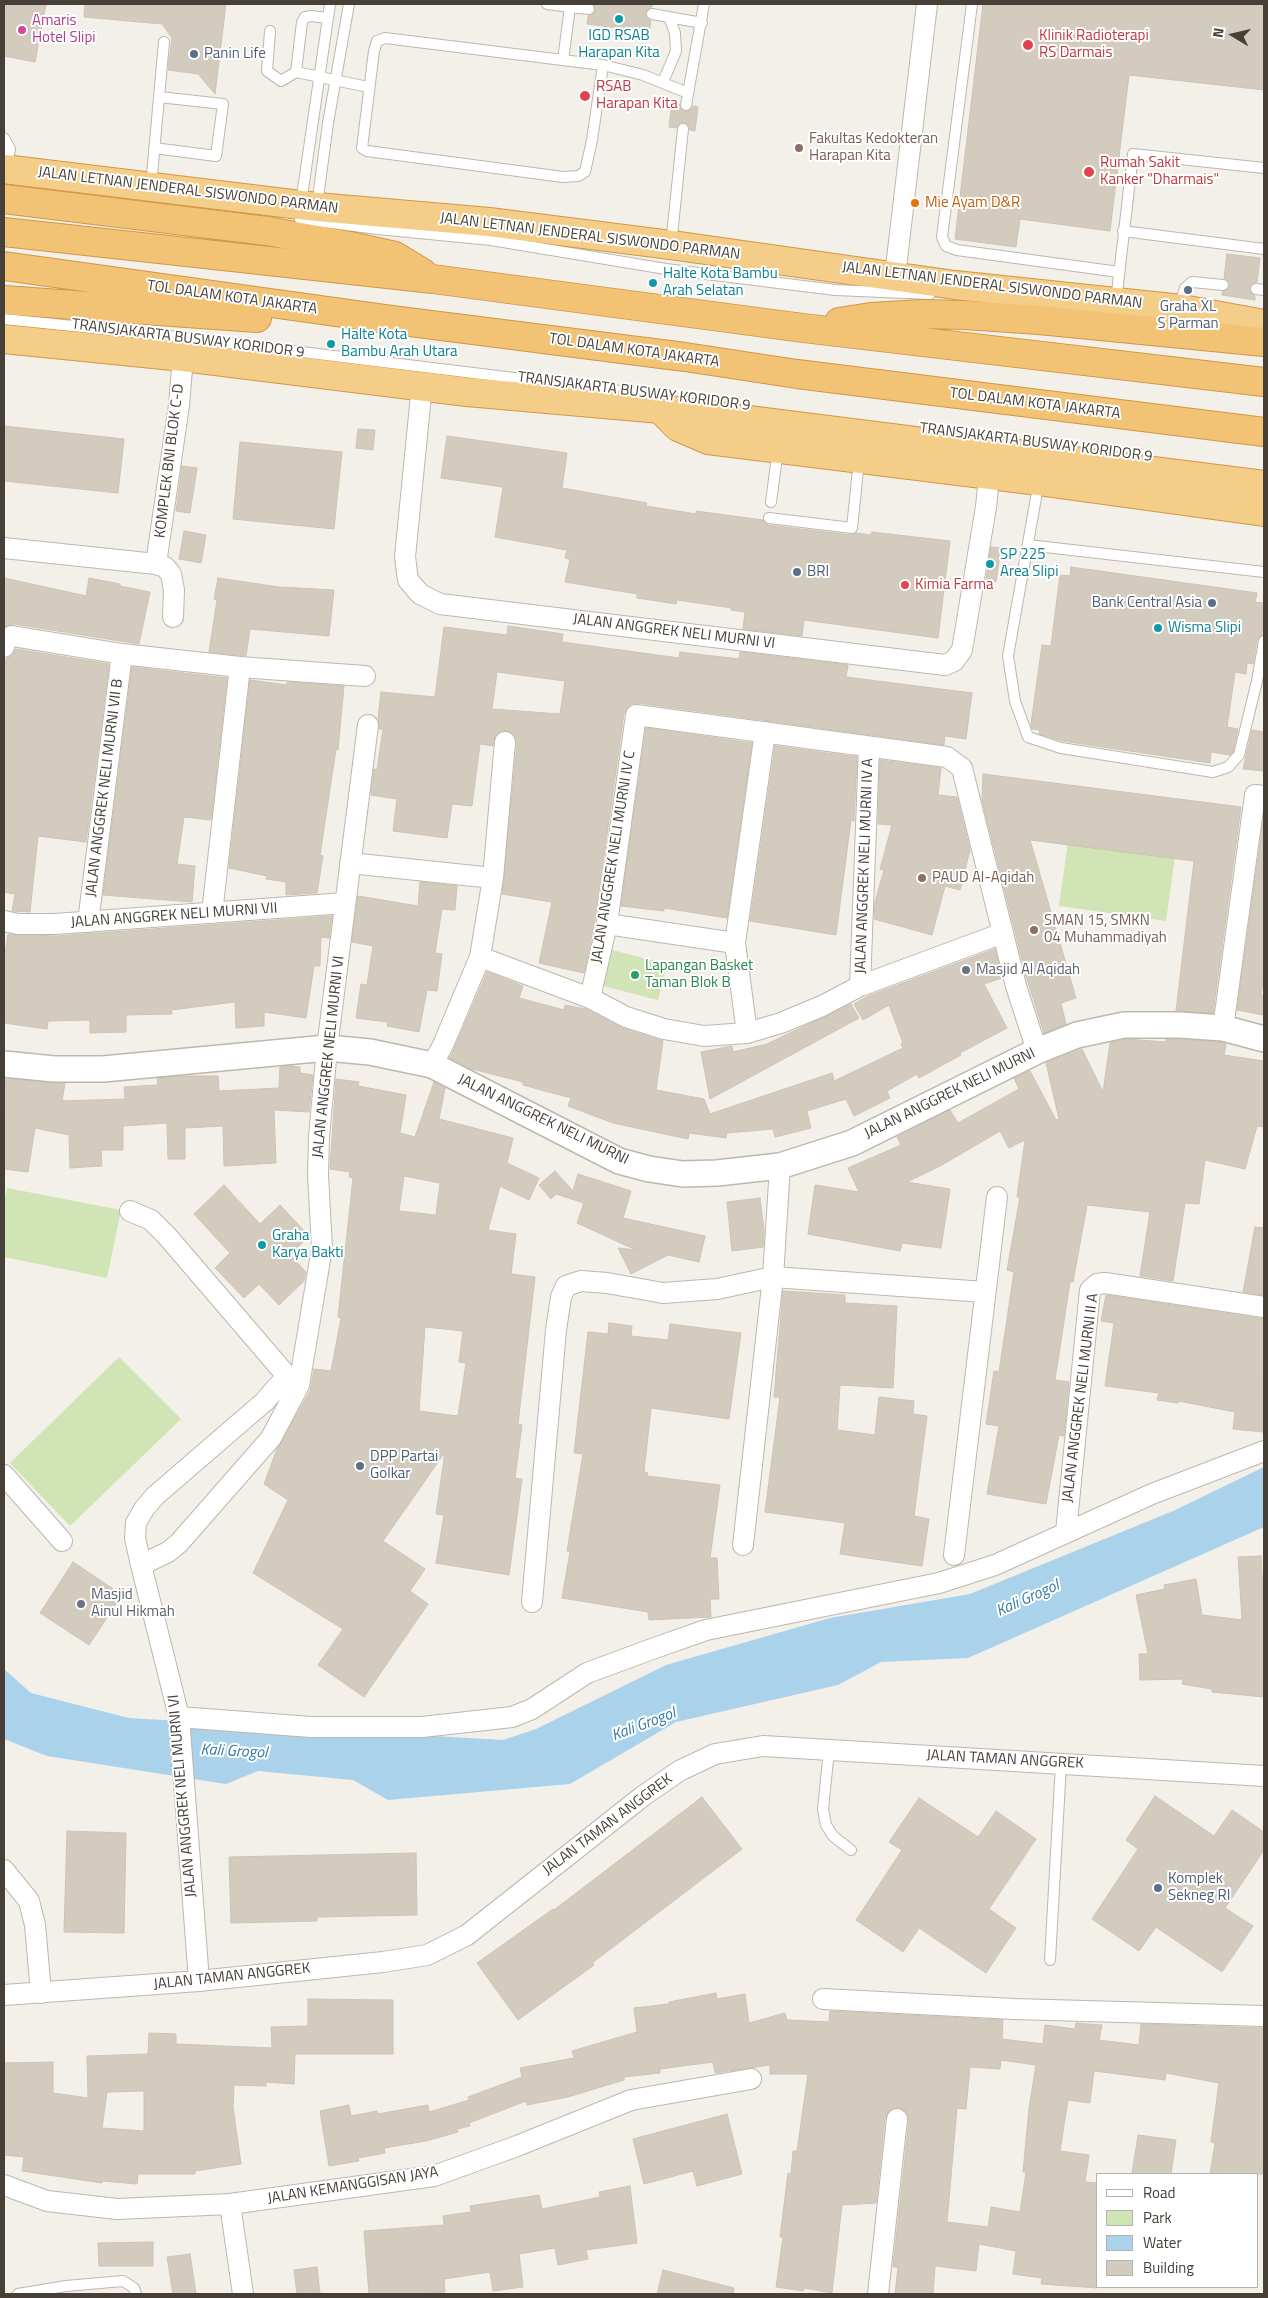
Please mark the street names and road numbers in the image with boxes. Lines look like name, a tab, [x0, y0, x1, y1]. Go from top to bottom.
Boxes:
street label: JALAN LETNAN JENDERAL SISWONDO PARMAN	[37, 164, 339, 218]
street label: JALAN LETNAN JENDERAL SISWONDO PARMAN	[439, 210, 741, 264]
street label: JALAN LETNAN JENDERAL SISWONDO PARMAN	[841, 259, 1143, 313]
street label: TOL DALAM KOTA JAKARTA	[146, 277, 318, 319]
street label: TRANSJAKARTA BUSWAY KORIDOR 9	[71, 316, 305, 362]
street label: TOL DALAM KOTA JAKARTA	[548, 330, 720, 372]
street label: TRANSJAKARTA BUSWAY KORIDOR 9	[517, 369, 751, 415]
street label: KOMPLEK BNI BLOK C-D	[152, 383, 188, 539]
street label: TOL DALAM KOTA JAKARTA	[949, 385, 1121, 423]
street label: TRANSJAKARTA BUSWAY KORIDOR 9	[919, 420, 1153, 466]
street label: JALAN ANGGREK NELI MURNI VI	[572, 611, 776, 653]
street label: JALAN ANGGREK NELI MURNI VII B	[83, 678, 127, 898]
street label: JALAN ANGGREK NELI MURNI IV C	[588, 749, 640, 965]
street label: JALAN ANGGREK NELI MURNI IV A	[852, 758, 878, 974]
street label: JALAN ANGGREK NELI MURNI VII	[70, 900, 278, 932]
street label: JALAN ANGGREK NELI MURNI VI	[309, 955, 349, 1159]
street label: JALAN ANGGREK NELI MURNI	[862, 1045, 1038, 1143]
street label: JALAN ANGGREK NELI MURNI	[455, 1071, 631, 1169]
street label: JALAN ANGGREK NELI MURNI II A	[1059, 1292, 1103, 1504]
street label: JALAN ANGGREK NELI MURNI VI	[165, 1694, 201, 1898]
street label: JALAN TAMAN ANGGREK	[926, 1747, 1084, 1773]
street label: JALAN TAMAN ANGGREK	[540, 1770, 676, 1880]
street label: JALAN TAMAN ANGGREK	[153, 1960, 311, 1994]
street label: JALAN KEMANGGISAN JAYA	[266, 2164, 440, 2208]

